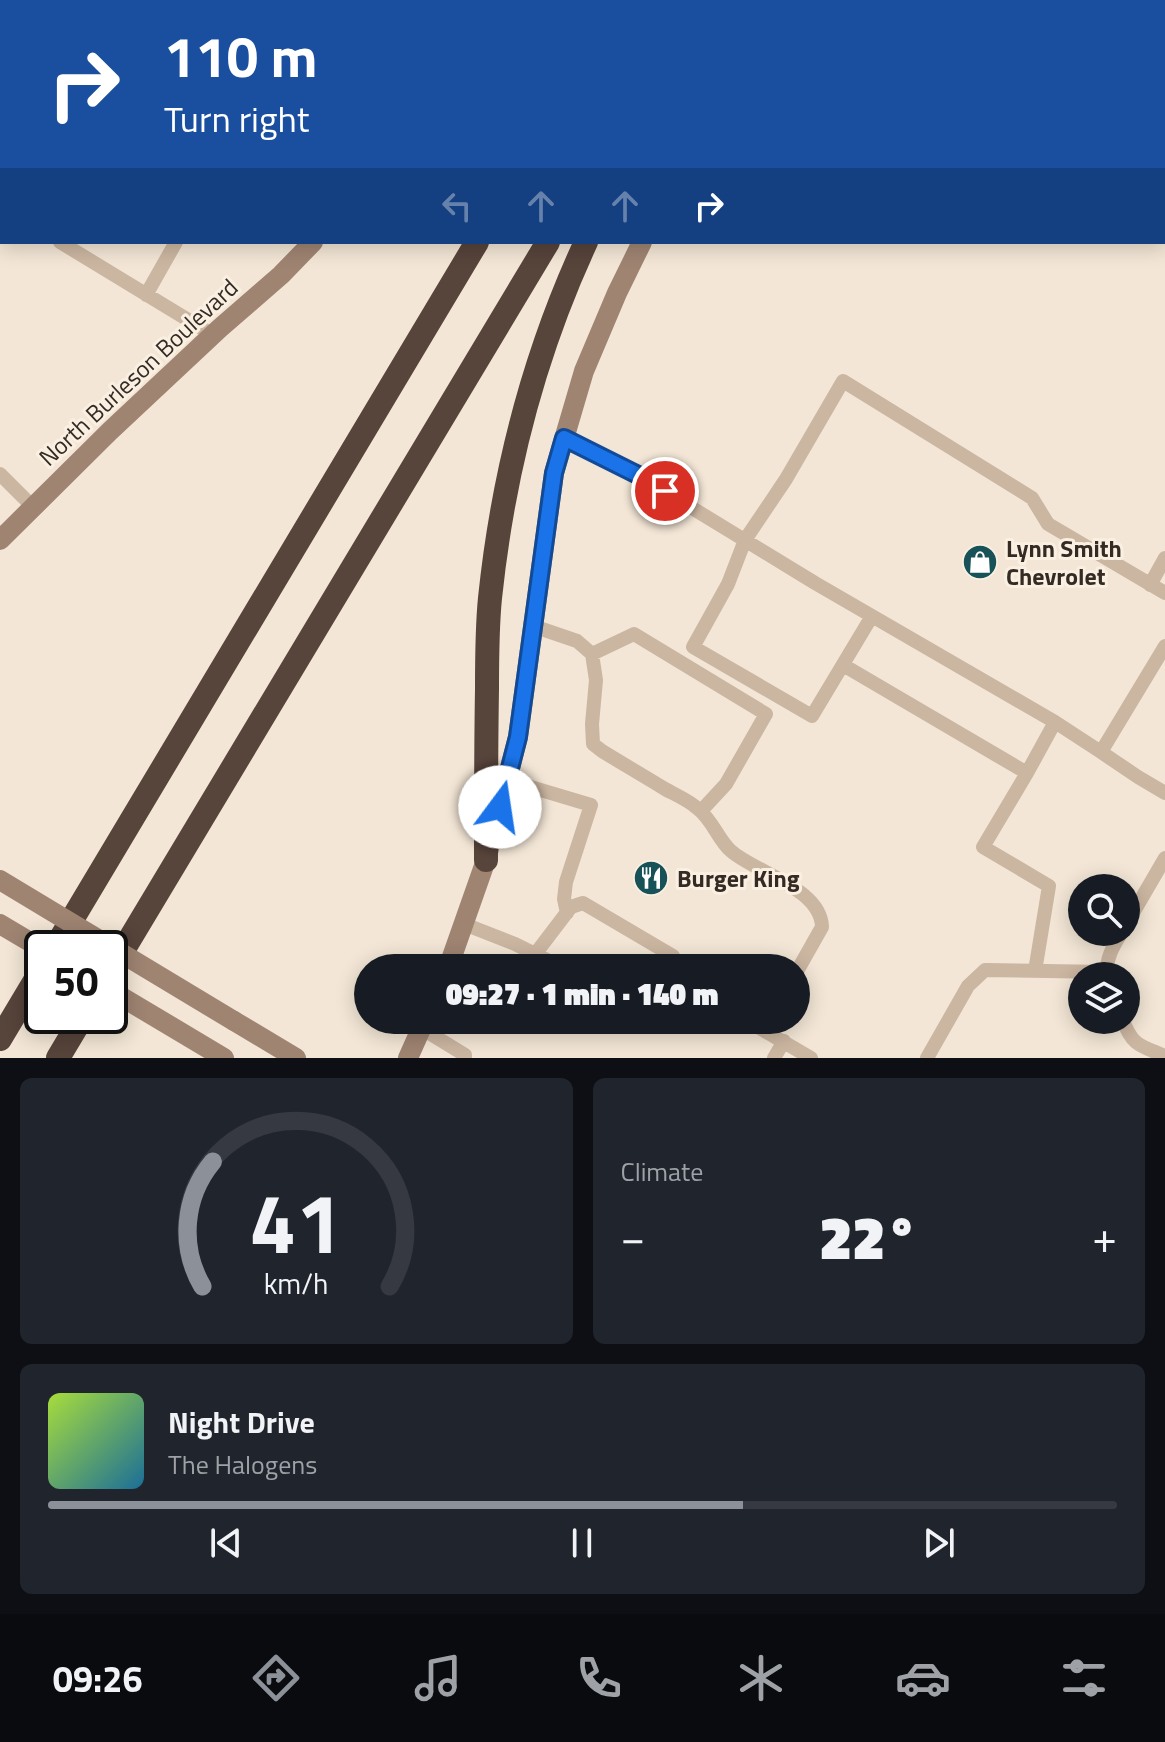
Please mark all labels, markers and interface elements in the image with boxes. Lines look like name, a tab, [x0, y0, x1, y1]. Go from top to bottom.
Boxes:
text: 110 m	[164, 14, 317, 99]
icon: right	[32, 32, 136, 136]
text: Turn right	[164, 91, 309, 146]
icon: left	[435, 184, 479, 228]
icon: ahead	[519, 184, 563, 228]
icon: ahead	[603, 184, 647, 228]
icon: right	[687, 184, 731, 228]
street label: North Burleson Boulevard	[30, 270, 246, 474]
pin	[631, 457, 699, 525]
icon: arrive	[643, 469, 687, 513]
place label: Lynn Smith Chevrolet	[1006, 530, 1122, 594]
shop icon: Lynn Smith Chevrolet	[961, 543, 999, 581]
position arrow	[458, 765, 542, 849]
restaurant icon: Burger King	[632, 859, 670, 897]
place label: Burger King	[677, 860, 800, 896]
map controls	[1068, 874, 1140, 1034]
button: search	[1068, 874, 1140, 946]
speed limit sign: 50	[24, 930, 128, 1034]
button: layers	[1068, 962, 1140, 1034]
text: 09:27 · 1 min · 140 m	[446, 971, 718, 1017]
text: Climate	[621, 1152, 703, 1191]
text: 41	[250, 1159, 343, 1285]
text: 22°	[819, 1191, 918, 1282]
text: −	[621, 1203, 645, 1270]
text: +	[1092, 1203, 1117, 1270]
text: km/h	[264, 1262, 329, 1305]
text: Night Drive	[168, 1399, 315, 1445]
text: The Halogens	[168, 1445, 317, 1484]
icon: previous	[204, 1521, 248, 1565]
icon: pause	[560, 1521, 604, 1565]
icon: next	[917, 1521, 961, 1565]
icon: directions	[248, 1650, 304, 1706]
icon: music	[410, 1650, 466, 1706]
icon: phone	[571, 1650, 627, 1706]
icon: climate	[733, 1650, 789, 1706]
icon: car	[895, 1650, 951, 1706]
icon: filters	[1056, 1650, 1112, 1706]
text: 09:26	[53, 1651, 143, 1706]

